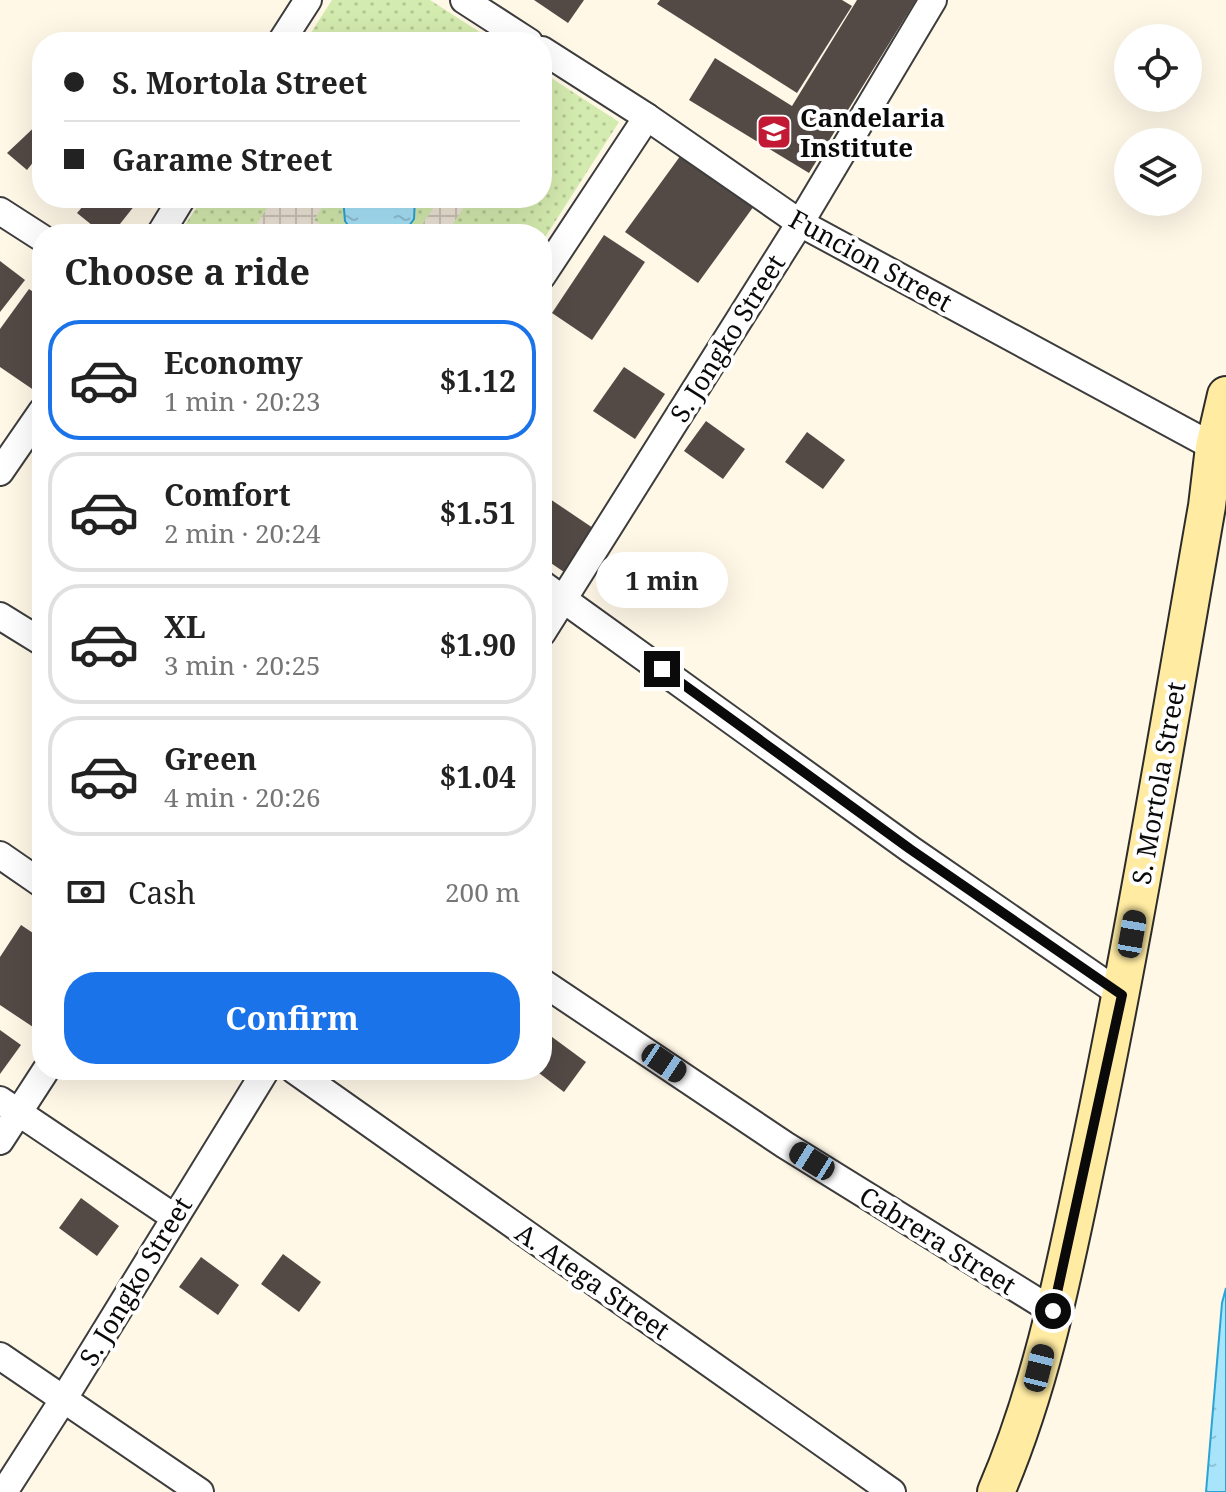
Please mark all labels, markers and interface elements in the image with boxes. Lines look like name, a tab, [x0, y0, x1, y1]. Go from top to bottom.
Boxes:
map controls	[1114, 24, 1202, 216]
button: locate	[1114, 24, 1202, 112]
text: S. Mortola Street	[112, 62, 367, 103]
place label: Candelaria Institute	[800, 99, 945, 165]
school or university icon: Candelaria Institute	[755, 113, 793, 151]
button: layers	[1114, 128, 1202, 216]
text: Garame Street	[112, 139, 332, 180]
street label: Funcion Street	[783, 200, 959, 320]
text: Choose a ride	[64, 247, 310, 296]
street label: S. Jongko Street	[661, 247, 793, 429]
text: Economy	[164, 342, 303, 383]
icon: car	[68, 344, 140, 416]
text: $1.12	[439, 360, 516, 401]
text: 1 min · 20:23	[164, 383, 321, 419]
text: Comfort	[164, 474, 291, 515]
icon: car	[68, 476, 140, 548]
text: $1.51	[439, 492, 516, 533]
text: 2 min · 20:24	[164, 515, 321, 551]
callout: 1 min	[596, 553, 728, 609]
text: 1 min	[625, 562, 699, 598]
text: XL	[164, 606, 206, 647]
icon: car	[68, 608, 140, 680]
text: $1.90	[439, 624, 516, 665]
text: 3 min · 20:25	[164, 647, 321, 683]
route end	[644, 651, 680, 687]
street label: S. Mortola Street	[1122, 679, 1194, 887]
text: Green	[164, 738, 257, 779]
icon: car	[68, 740, 140, 812]
text: $1.04	[439, 756, 516, 797]
text: 4 min · 20:26	[164, 779, 321, 815]
icon: cash	[64, 870, 108, 914]
text: Cash	[128, 872, 196, 913]
text: 200 m	[445, 874, 520, 910]
car	[1116, 908, 1148, 960]
button: Confirm	[64, 972, 520, 1064]
car	[637, 1040, 691, 1086]
car	[785, 1138, 839, 1184]
street label: Cabrera Street	[853, 1177, 1023, 1303]
street label: S. Jongko Street	[70, 1190, 200, 1372]
street label: A. Atega Street	[509, 1214, 677, 1348]
route start	[1035, 1293, 1071, 1329]
car	[1022, 1342, 1056, 1394]

